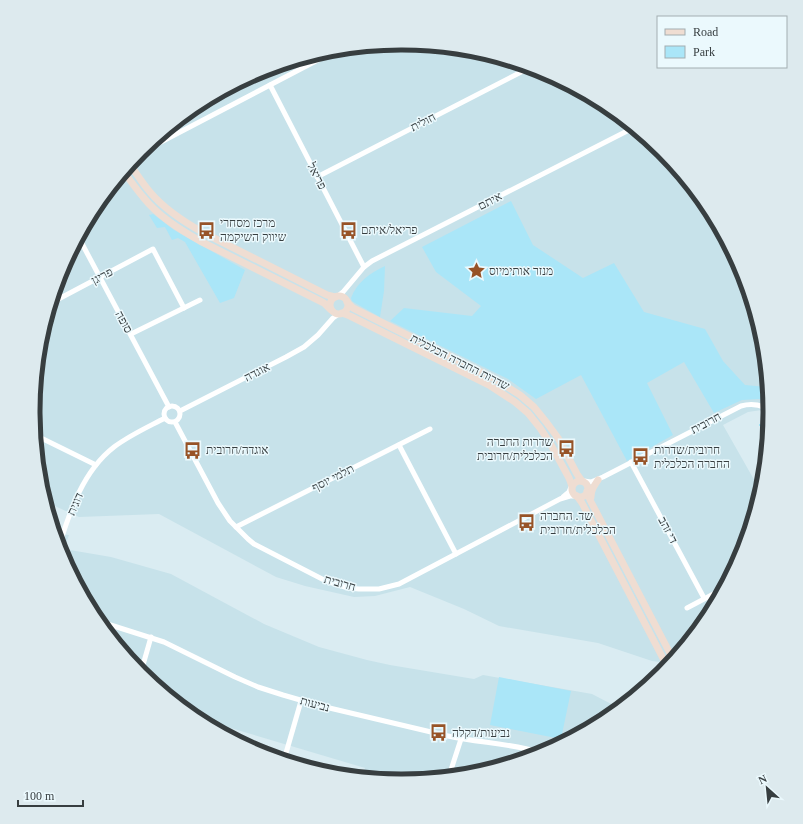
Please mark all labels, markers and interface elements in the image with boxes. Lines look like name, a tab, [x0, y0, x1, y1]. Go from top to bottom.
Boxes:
legend	[657, 16, 787, 68]
text: Road	[693, 25, 718, 39]
text: Park	[693, 45, 715, 59]
street label: חולית	[408, 110, 438, 134]
street label: פריאל	[304, 159, 330, 192]
street label: איתם	[476, 189, 504, 213]
place label: מרכז מסחרי שיווק השיקמה	[220, 216, 287, 244]
bus stop icon: מרכז מסחרי שיווק השיקמה	[197, 220, 217, 240]
bus stop icon: פריאל/איתם	[338, 220, 358, 240]
place label: פריאל/איתם	[361, 223, 418, 237]
place icon: מנזר אותימיוס	[466, 261, 486, 281]
place label: מנזר אותימיוס	[489, 264, 553, 278]
street label: פריגן	[89, 265, 115, 287]
street label: סופה	[112, 309, 136, 336]
street label: שדרות החברה הכלכלית	[408, 331, 512, 393]
street label: אוגדה	[242, 360, 272, 384]
street label: חרובית	[688, 409, 724, 437]
place label: שדרות החברה הכלכלית/חרובית	[477, 435, 553, 463]
bus stop icon: שדרות החברה הכלכלית/חרובית	[556, 439, 576, 459]
bus stop icon: אוגדה/חרובית	[183, 440, 203, 460]
place label: אוגדה/חרובית	[206, 443, 269, 457]
place label: חרובית/שדרות החברה הכלכלית	[654, 443, 730, 471]
bus stop icon: חרובית/שדרות החברה הכלכלית	[631, 447, 651, 467]
street label: תלמי יוסף	[310, 461, 356, 495]
street label: דוגית	[64, 490, 86, 517]
place label: שד. החברה הכלכלית/חרובית	[540, 509, 616, 537]
bus stop icon: שד. החברה הכלכלית/חרובית	[517, 513, 537, 533]
street label: די זהב	[655, 514, 681, 546]
street label: חרובית	[323, 572, 357, 594]
street label: נביעות	[299, 693, 331, 715]
bus stop icon: נביעות/דקלה	[429, 723, 449, 743]
place label: נביעות/דקלה	[452, 726, 510, 740]
north arrow	[747, 768, 787, 808]
text: N	[756, 772, 769, 786]
scale bar	[18, 782, 83, 808]
text: 100 m	[24, 789, 55, 803]

